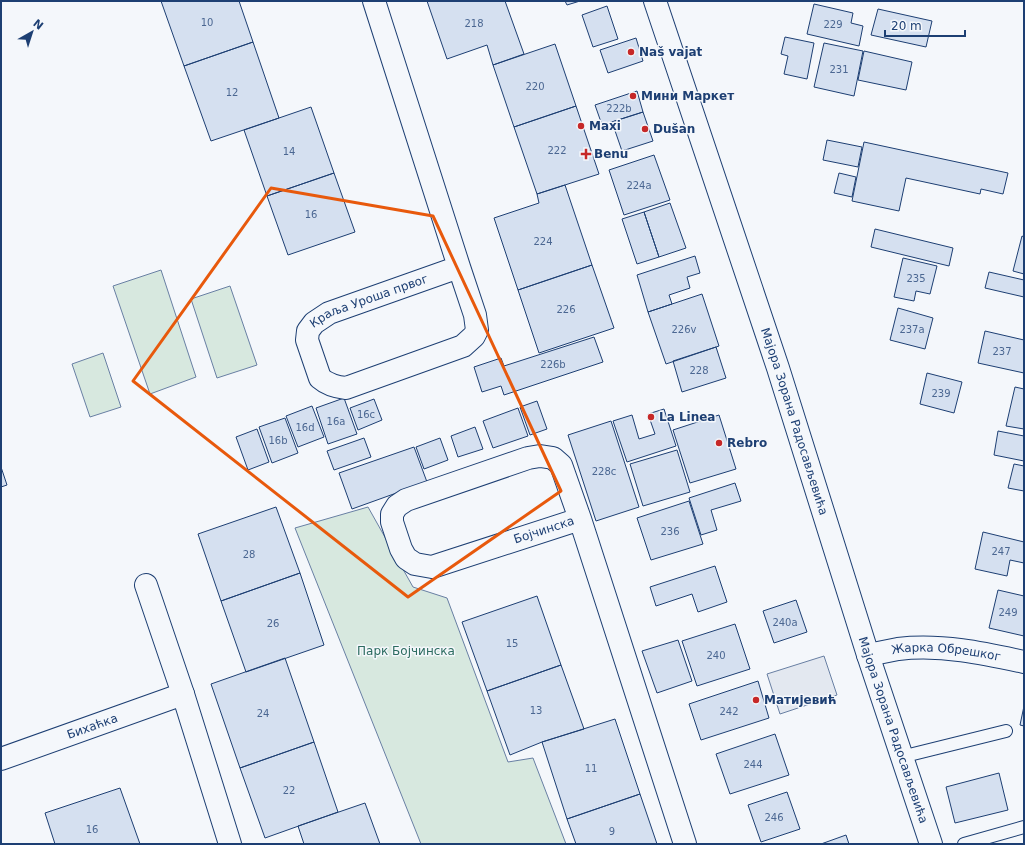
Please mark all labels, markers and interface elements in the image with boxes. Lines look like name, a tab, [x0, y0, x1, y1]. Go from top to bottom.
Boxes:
north arrow	[12, 12, 52, 52]
scale bar	[885, 12, 965, 38]
text: N	[30, 17, 46, 33]
house number: 10	[201, 17, 213, 28]
house number: 218	[464, 18, 484, 29]
house number: 229	[823, 19, 843, 30]
text: 20 m	[891, 19, 922, 33]
place label: Naš vajat	[639, 45, 703, 59]
marker: Naš vajat	[626, 47, 636, 57]
house number: 231	[829, 64, 849, 75]
house number: 220	[525, 81, 545, 92]
house number: 12	[226, 87, 238, 98]
place label: Мини Маркет	[641, 89, 734, 103]
marker: Мини Маркет	[628, 91, 638, 101]
house number: 222b	[606, 103, 632, 114]
place label: Maxi	[589, 119, 621, 133]
marker: Maxi	[576, 121, 586, 131]
place label: Dušan	[653, 122, 695, 136]
marker: Dušan	[640, 124, 650, 134]
house number: 222	[547, 145, 567, 156]
house number: 14	[283, 146, 295, 157]
place label: Benu	[594, 147, 628, 161]
marker: Benu	[581, 149, 591, 159]
house number: 224a	[626, 180, 652, 191]
house number: 16	[305, 209, 317, 220]
house number: 224	[533, 236, 553, 247]
street label: Краља Уроша првог	[307, 271, 430, 331]
house number: 235	[906, 273, 926, 284]
house number: 226	[556, 304, 576, 315]
house number: 226v	[671, 324, 697, 335]
house number: 237a	[899, 324, 925, 335]
street label: Мајора Зорана Радосављевића	[758, 326, 831, 517]
house number: 237	[992, 346, 1012, 357]
house number: 226b	[540, 359, 566, 370]
house number: 228	[689, 365, 709, 376]
house number: 239	[931, 388, 951, 399]
house number: 16c	[357, 409, 375, 420]
place label: La Linea	[659, 410, 715, 424]
marker: La Linea	[646, 412, 656, 422]
house number: 16a	[327, 416, 345, 427]
house number: 16d	[295, 422, 315, 433]
house number: 16b	[268, 435, 288, 446]
place label: Rebro	[727, 436, 767, 450]
marker: Rebro	[714, 438, 724, 448]
house number: 228c	[592, 466, 616, 477]
street label: Бојчинска	[512, 514, 576, 546]
house number: 236	[660, 526, 680, 537]
house number: 247	[991, 546, 1011, 557]
house number: 28	[243, 549, 255, 560]
house number: 249	[998, 607, 1018, 618]
house number: 240a	[772, 617, 798, 628]
house number: 26	[267, 618, 279, 629]
street label: Мајора Зорана Радосављевића	[856, 635, 931, 825]
house number: 15	[506, 638, 518, 649]
street label: Жарка Обрешког	[890, 641, 1002, 664]
park label: Парк Бојчинска	[357, 644, 455, 658]
house number: 240	[706, 650, 726, 661]
place label: Матијевић	[764, 693, 836, 707]
marker: Матијевић	[751, 695, 761, 705]
house number: 13	[530, 705, 542, 716]
house number: 242	[719, 706, 739, 717]
house number: 24	[257, 708, 269, 719]
street label: Бихаћка	[65, 711, 120, 742]
house number: 244	[743, 759, 763, 770]
house number: 11	[585, 763, 597, 774]
house number: 22	[283, 785, 295, 796]
house number: 246	[764, 812, 784, 823]
house number: 16	[86, 824, 98, 835]
house number: 9	[609, 826, 615, 837]

